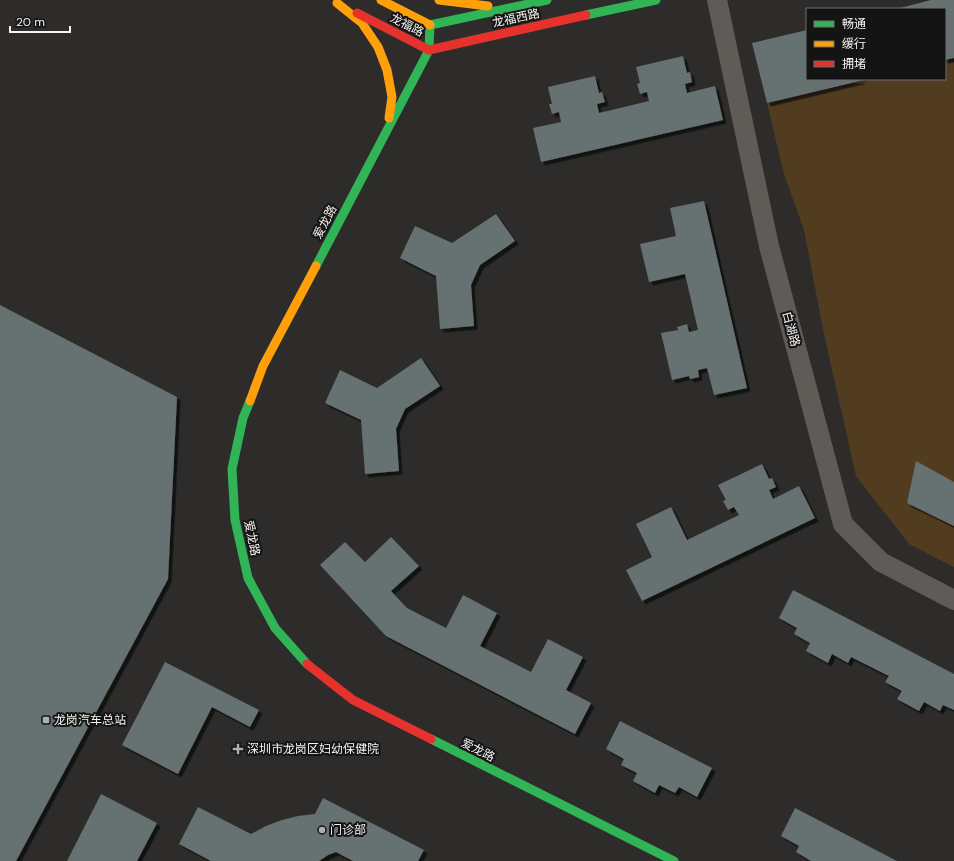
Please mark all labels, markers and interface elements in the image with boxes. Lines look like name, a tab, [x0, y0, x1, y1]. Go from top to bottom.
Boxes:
street label: 龙福西路	[491, 5, 541, 31]
scale bar	[10, 8, 70, 34]
legend	[806, 8, 946, 80]
street label: 龙福路	[387, 10, 427, 40]
text: 20 m	[16, 14, 45, 30]
text: 畅通	[842, 16, 866, 32]
text: 缓行	[842, 36, 866, 52]
text: 拥堵	[842, 56, 866, 72]
street label: 爱龙路	[309, 202, 341, 242]
street label: 白湖路	[779, 310, 803, 348]
street label: 爱龙路	[240, 519, 264, 557]
place label: 龙岗汽车总站	[54, 712, 126, 728]
marker: 龙岗汽车总站	[41, 715, 51, 725]
street label: 爱龙路	[458, 735, 498, 765]
place label: 深圳市龙岗区妇幼保健院	[247, 741, 379, 757]
marker: 深圳市龙岗区妇幼保健院	[232, 743, 244, 755]
place label: 门诊部	[330, 822, 366, 838]
marker: 门诊部	[317, 825, 327, 835]

